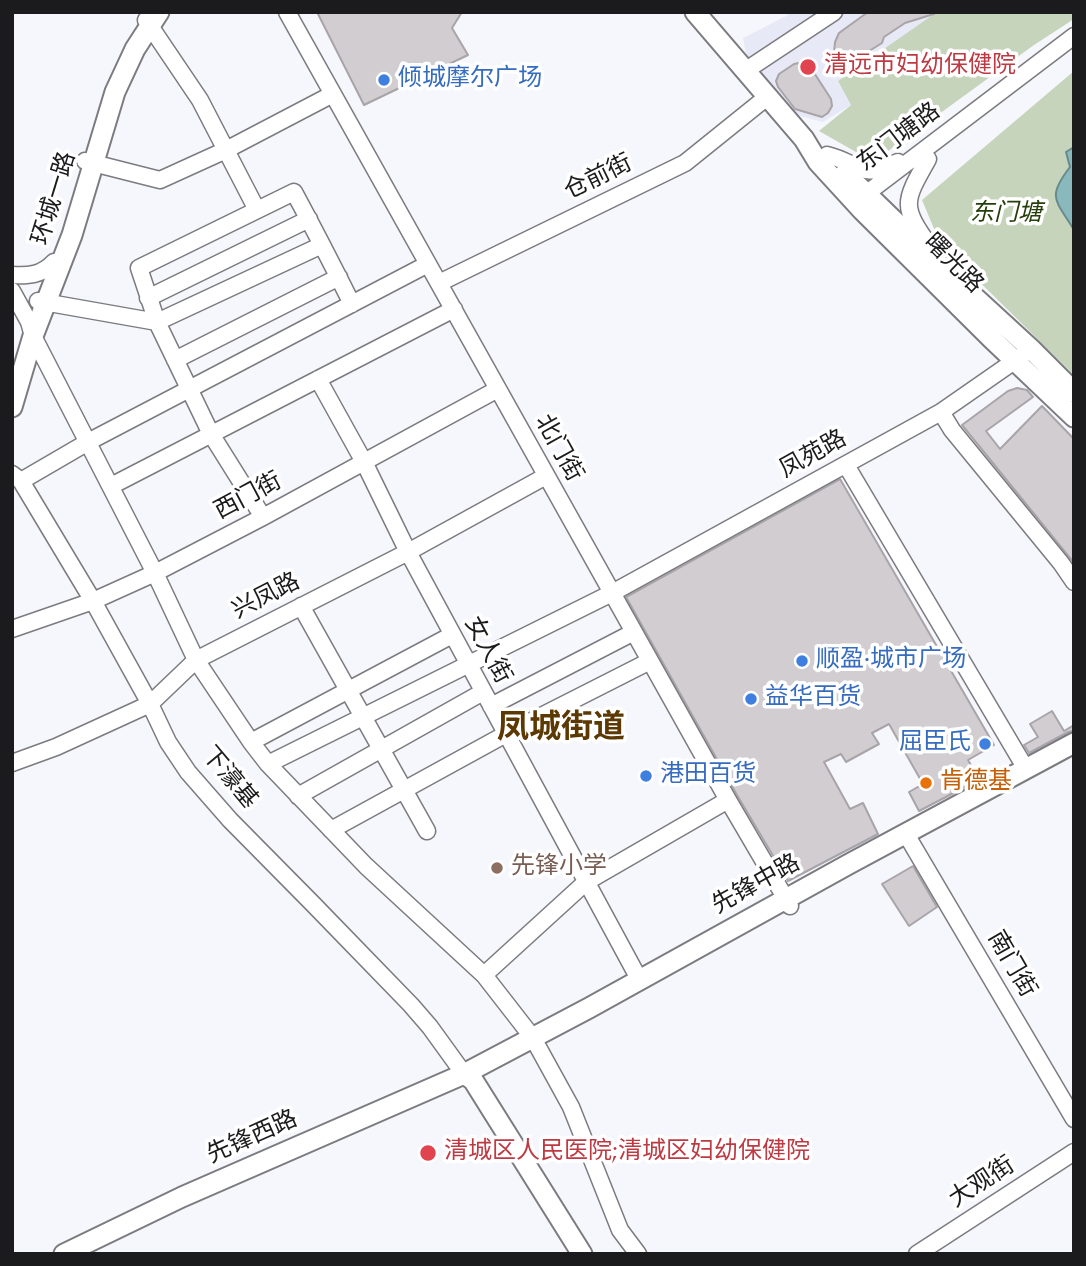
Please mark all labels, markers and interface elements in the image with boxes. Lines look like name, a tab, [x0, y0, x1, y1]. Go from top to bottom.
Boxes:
place label: 清远市妇幼保健院	[824, 53, 1016, 81]
marker: 清远市妇幼保健院	[798, 57, 818, 77]
place label: 倾城摩尔广场	[398, 66, 542, 94]
marker: 倾城摩尔广场	[376, 72, 392, 88]
street label: 东门塘路	[853, 99, 947, 179]
street label: 环城一路	[28, 149, 84, 249]
street label: 仓前街	[560, 150, 638, 208]
park label: 东门塘	[970, 201, 1042, 229]
street label: 曙光路	[916, 229, 988, 301]
street label: 北门街	[527, 411, 587, 487]
street label: 凤苑路	[776, 426, 852, 486]
street label: 西门街	[210, 468, 288, 528]
street label: 兴凤路	[228, 569, 306, 627]
street label: 女人街	[456, 612, 516, 690]
place label: 顺盈·城市广场	[816, 647, 966, 675]
marker: 顺盈·城市广场	[794, 653, 810, 669]
place label: 益华百货	[765, 685, 861, 713]
marker: 益华百货	[743, 691, 759, 707]
district label: 凤城街道	[497, 712, 625, 750]
place label: 屈臣氏	[899, 730, 971, 758]
marker: 屈臣氏	[977, 736, 993, 752]
street label: 下濠基	[194, 742, 262, 816]
place label: 港田百货	[660, 762, 756, 790]
marker: 港田百货	[638, 768, 654, 784]
place label: 肯德基	[940, 769, 1012, 797]
marker: 肯德基	[918, 775, 934, 791]
street label: 先锋中路	[708, 850, 806, 922]
place label: 先锋小学	[511, 854, 607, 882]
marker: 先锋小学	[489, 860, 505, 876]
street label: 南门街	[980, 927, 1040, 1003]
street label: 先锋西路	[203, 1106, 303, 1172]
place label: 清城区人民医院;清城区妇幼保健院	[444, 1139, 810, 1167]
marker: 清城区人民医院;清城区妇幼保健院	[418, 1143, 438, 1163]
street label: 大观街	[945, 1152, 1021, 1216]

